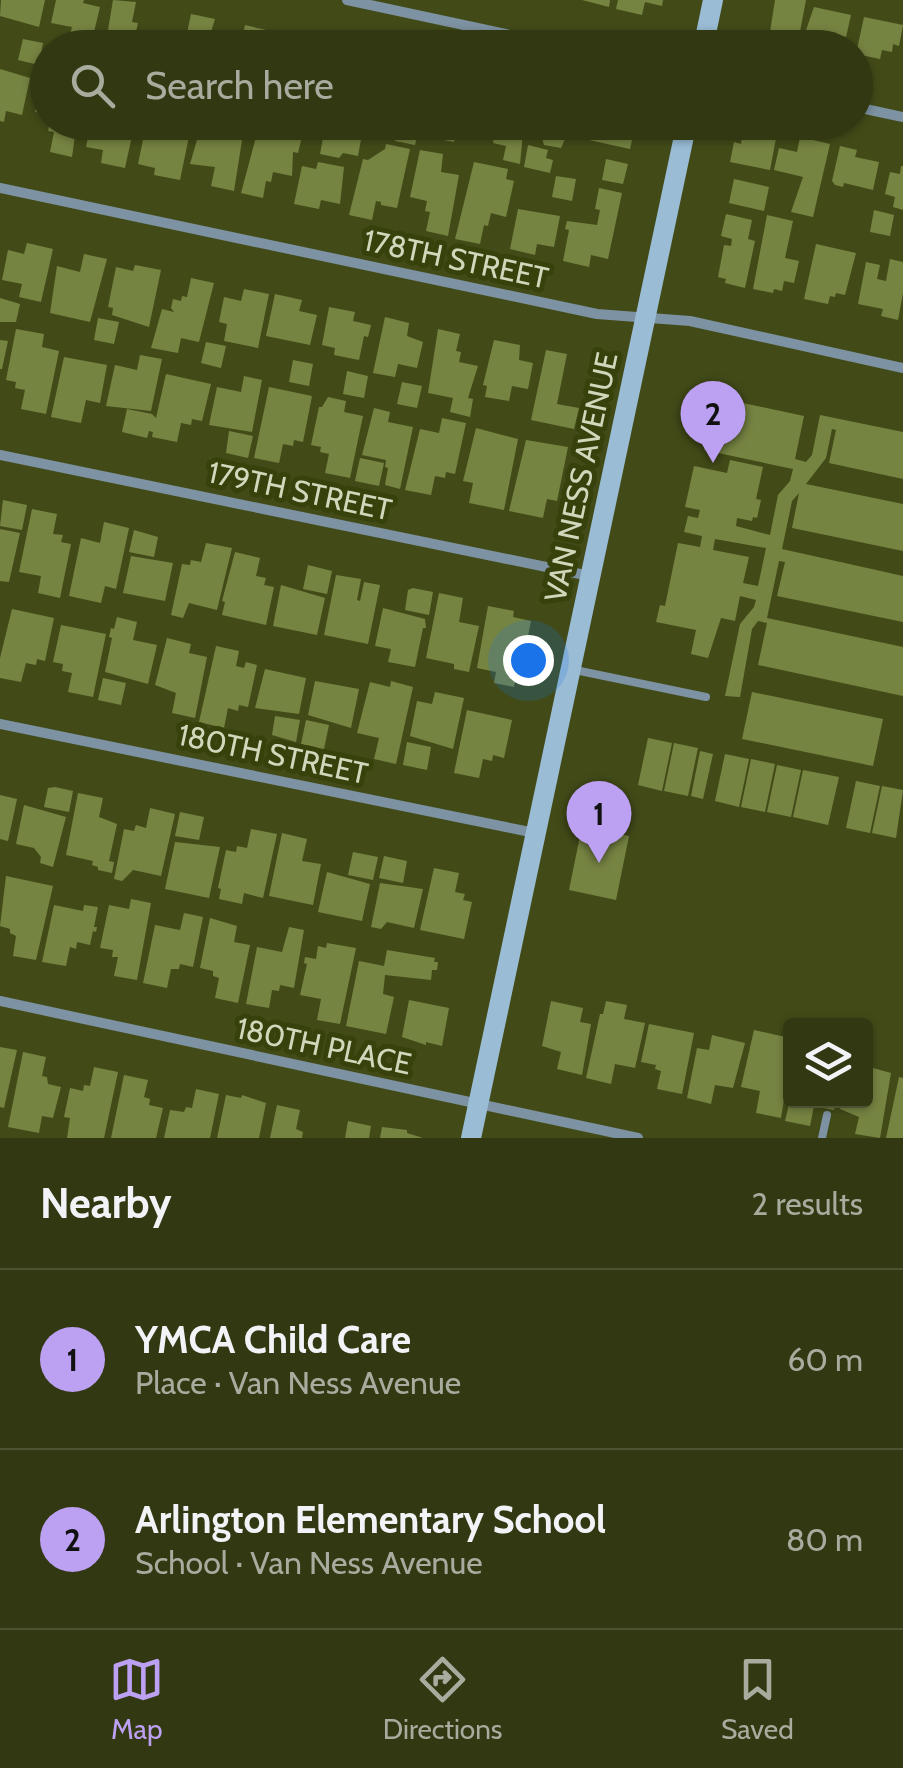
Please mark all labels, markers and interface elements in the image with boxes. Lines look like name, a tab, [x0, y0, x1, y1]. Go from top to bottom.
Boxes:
search box	[30, 30, 873, 140]
icon: search	[65, 58, 120, 113]
text: Search here	[145, 62, 334, 109]
street label: 178TH STREET	[360, 221, 552, 297]
street label: VAN NESS AVENUE	[536, 349, 626, 605]
pin: 2	[680, 380, 746, 463]
street label: 179TH STREET	[205, 453, 395, 529]
your location	[503, 635, 554, 686]
street label: 180TH STREET	[175, 716, 371, 792]
pin: 1	[566, 780, 632, 863]
street label: 180TH PLACE	[233, 1009, 415, 1083]
map controls	[783, 1018, 873, 1108]
button: layers	[783, 1018, 873, 1108]
text: Nearby	[40, 1177, 172, 1229]
text: 2 results	[752, 1184, 863, 1223]
text: YMCA Child Care	[135, 1316, 411, 1363]
text: 1	[67, 1340, 78, 1379]
text: 60 m	[787, 1340, 863, 1379]
text: Place · Van Ness Avenue	[135, 1363, 461, 1402]
text: Arlington Elementary School	[135, 1496, 606, 1543]
text: 2	[64, 1520, 81, 1559]
text: 80 m	[786, 1520, 863, 1559]
text: School · Van Ness Avenue	[135, 1543, 483, 1582]
tab: Map	[109, 1652, 164, 1746]
tab: Directions	[383, 1652, 502, 1746]
tab: Saved	[721, 1652, 794, 1746]

